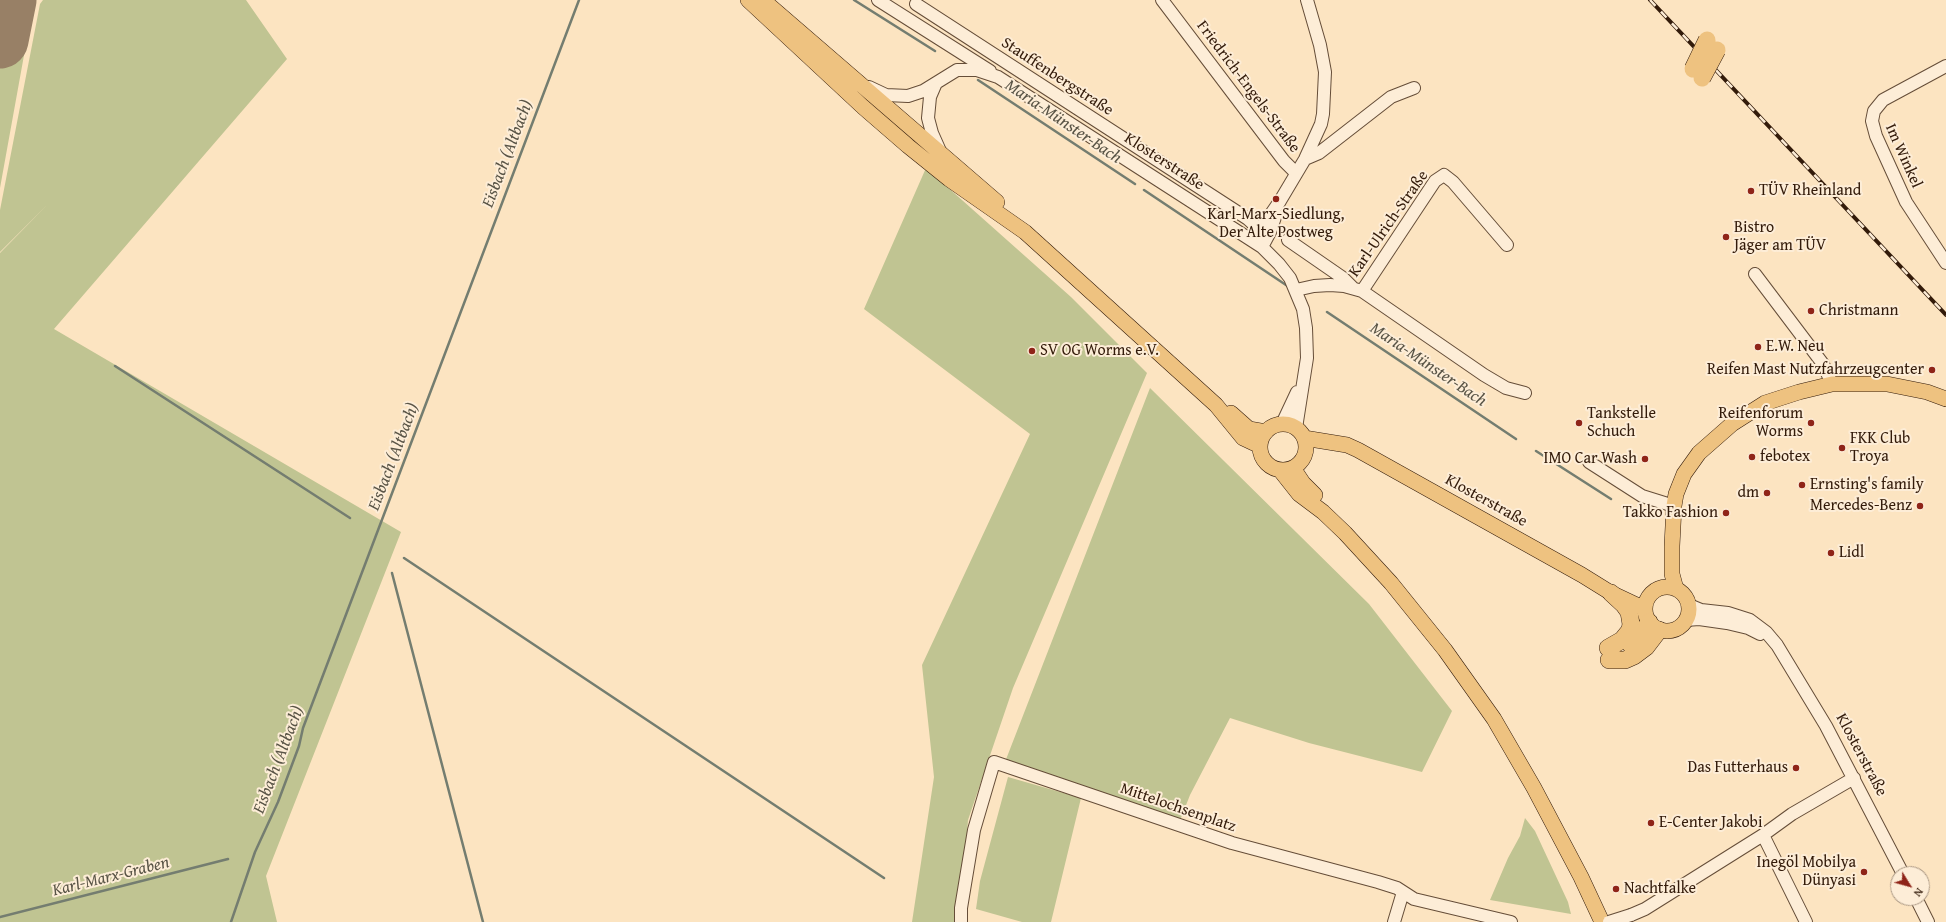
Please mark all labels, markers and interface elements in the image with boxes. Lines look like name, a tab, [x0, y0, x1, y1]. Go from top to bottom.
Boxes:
street label: Friedrich-Engels-Straße	[1192, 17, 1304, 157]
street label: Stauffenbergstraße	[997, 34, 1117, 120]
water label: Maria-Münster-Bach	[1001, 75, 1125, 169]
water label: Eisbach (Altbach)	[478, 97, 538, 211]
street label: Im Winkel	[1880, 121, 1926, 191]
street label: Klosterstraße	[1121, 129, 1207, 195]
street label: Karl-Ulrich-Straße	[1345, 167, 1433, 281]
place label: TÜV Rheinland	[1759, 181, 1861, 201]
marker: TÜV Rheinland	[1746, 186, 1756, 196]
marker: Karl-Marx-Siedlung, Der Alte Postweg	[1271, 194, 1281, 204]
place label: Karl-Marx-Siedlung, Der Alte Postweg	[1208, 205, 1344, 243]
place label: Bistro Jäger am TÜV	[1734, 218, 1826, 256]
marker: Bistro Jäger am TÜV	[1721, 232, 1731, 242]
place label: Christmann	[1819, 301, 1898, 321]
marker: Christmann	[1806, 306, 1816, 316]
water label: Maria-Münster-Bach	[1366, 318, 1490, 412]
place label: E.W. Neu	[1766, 337, 1824, 357]
place label: SV OG Worms e.V.	[1040, 341, 1159, 361]
marker: E.W. Neu	[1753, 342, 1763, 352]
marker: SV OG Worms e.V.	[1027, 346, 1037, 356]
place label: Reifen Mast Nutzfahrzeugcenter	[1707, 360, 1924, 380]
marker: Reifen Mast Nutzfahrzeugcenter	[1927, 365, 1937, 375]
water label: Eisbach (Altbach)	[364, 400, 424, 514]
place label: Tankstelle Schuch	[1587, 404, 1656, 442]
place label: Reifenforum Worms	[1719, 404, 1803, 442]
marker: Tankstelle Schuch	[1574, 418, 1584, 428]
marker: Reifenforum Worms	[1806, 418, 1816, 428]
place label: FKK Club Troya	[1850, 429, 1910, 467]
marker: FKK Club Troya	[1837, 443, 1847, 453]
place label: febotex	[1760, 447, 1810, 467]
place label: IMO Car Wash	[1543, 449, 1637, 469]
marker: febotex	[1747, 452, 1757, 462]
marker: IMO Car Wash	[1640, 454, 1650, 464]
street label: Klosterstraße	[1441, 471, 1531, 531]
place label: Ernsting's family	[1810, 475, 1924, 495]
marker: Ernsting's family	[1797, 480, 1807, 490]
place label: dm	[1737, 483, 1759, 503]
marker: dm	[1762, 488, 1772, 498]
place label: Mercedes-Benz	[1810, 496, 1912, 516]
marker: Mercedes-Benz	[1915, 501, 1925, 511]
place label: Takko Fashion	[1623, 503, 1718, 523]
marker: Takko Fashion	[1721, 508, 1731, 518]
place label: Lidl	[1839, 543, 1864, 563]
marker: Lidl	[1826, 548, 1836, 558]
water label: Eisbach (Altbach)	[249, 703, 309, 817]
street label: Klosterstraße	[1831, 710, 1891, 800]
place label: Das Futterhaus	[1687, 758, 1788, 778]
marker: Das Futterhaus	[1791, 763, 1801, 773]
street label: Mittelochsenplatz	[1118, 779, 1238, 837]
place label: E-Center Jakobi	[1659, 813, 1762, 833]
marker: E-Center Jakobi	[1646, 818, 1656, 828]
water label: Karl-Marx-Graben	[51, 853, 171, 901]
place label: Inegöl Mobilya Dünyasi	[1757, 853, 1856, 891]
north arrow	[1890, 866, 1930, 906]
marker: Inegöl Mobilya Dünyasi	[1859, 867, 1869, 877]
place label: Nachtfalke	[1624, 879, 1696, 899]
marker: Nachtfalke	[1611, 884, 1621, 894]
text: N	[1910, 885, 1927, 900]

